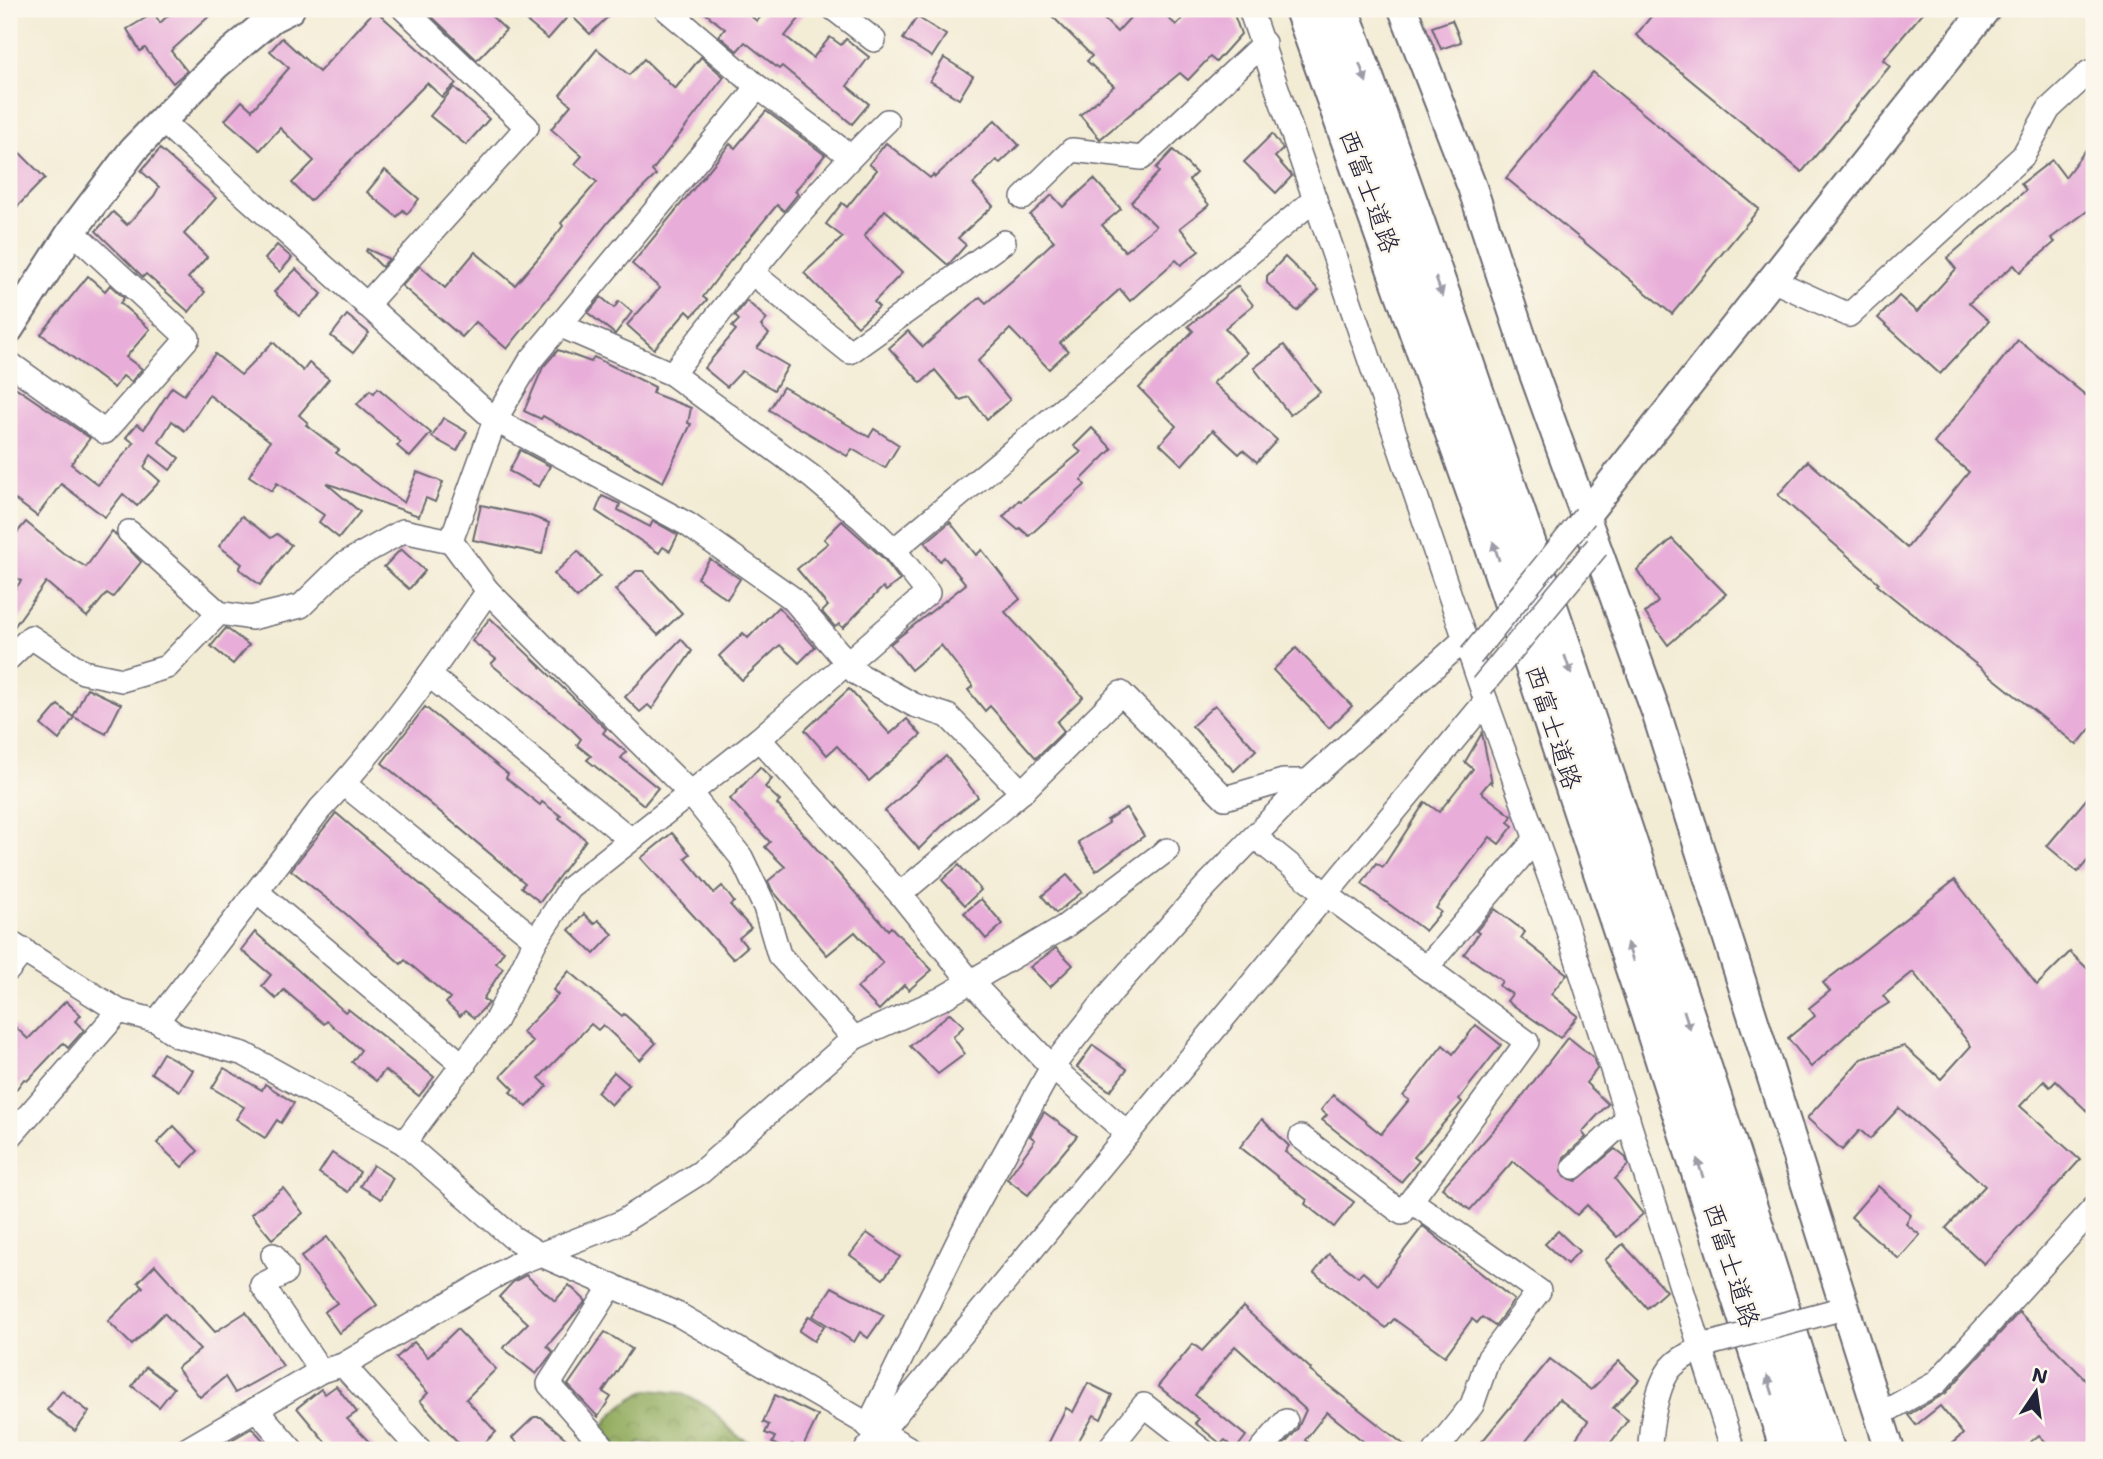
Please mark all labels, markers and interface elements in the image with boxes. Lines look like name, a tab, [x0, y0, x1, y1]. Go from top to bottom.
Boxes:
one-way arrow	[1357, 62, 1368, 83]
street label: 西富士道路	[1331, 124, 1409, 258]
one-way arrow	[1434, 277, 1445, 298]
one-way arrow	[1490, 540, 1500, 561]
one-way arrow	[1563, 654, 1574, 675]
street label: 西富士道路	[1517, 660, 1591, 794]
one-way arrow	[1624, 942, 1634, 963]
one-way arrow	[1682, 1010, 1693, 1031]
one-way arrow	[1695, 1158, 1705, 1179]
street label: 西富士道路	[1695, 1198, 1769, 1332]
north arrow	[2002, 1358, 2072, 1428]
text: N	[2030, 1362, 2050, 1390]
one-way arrow	[1765, 1374, 1775, 1395]

